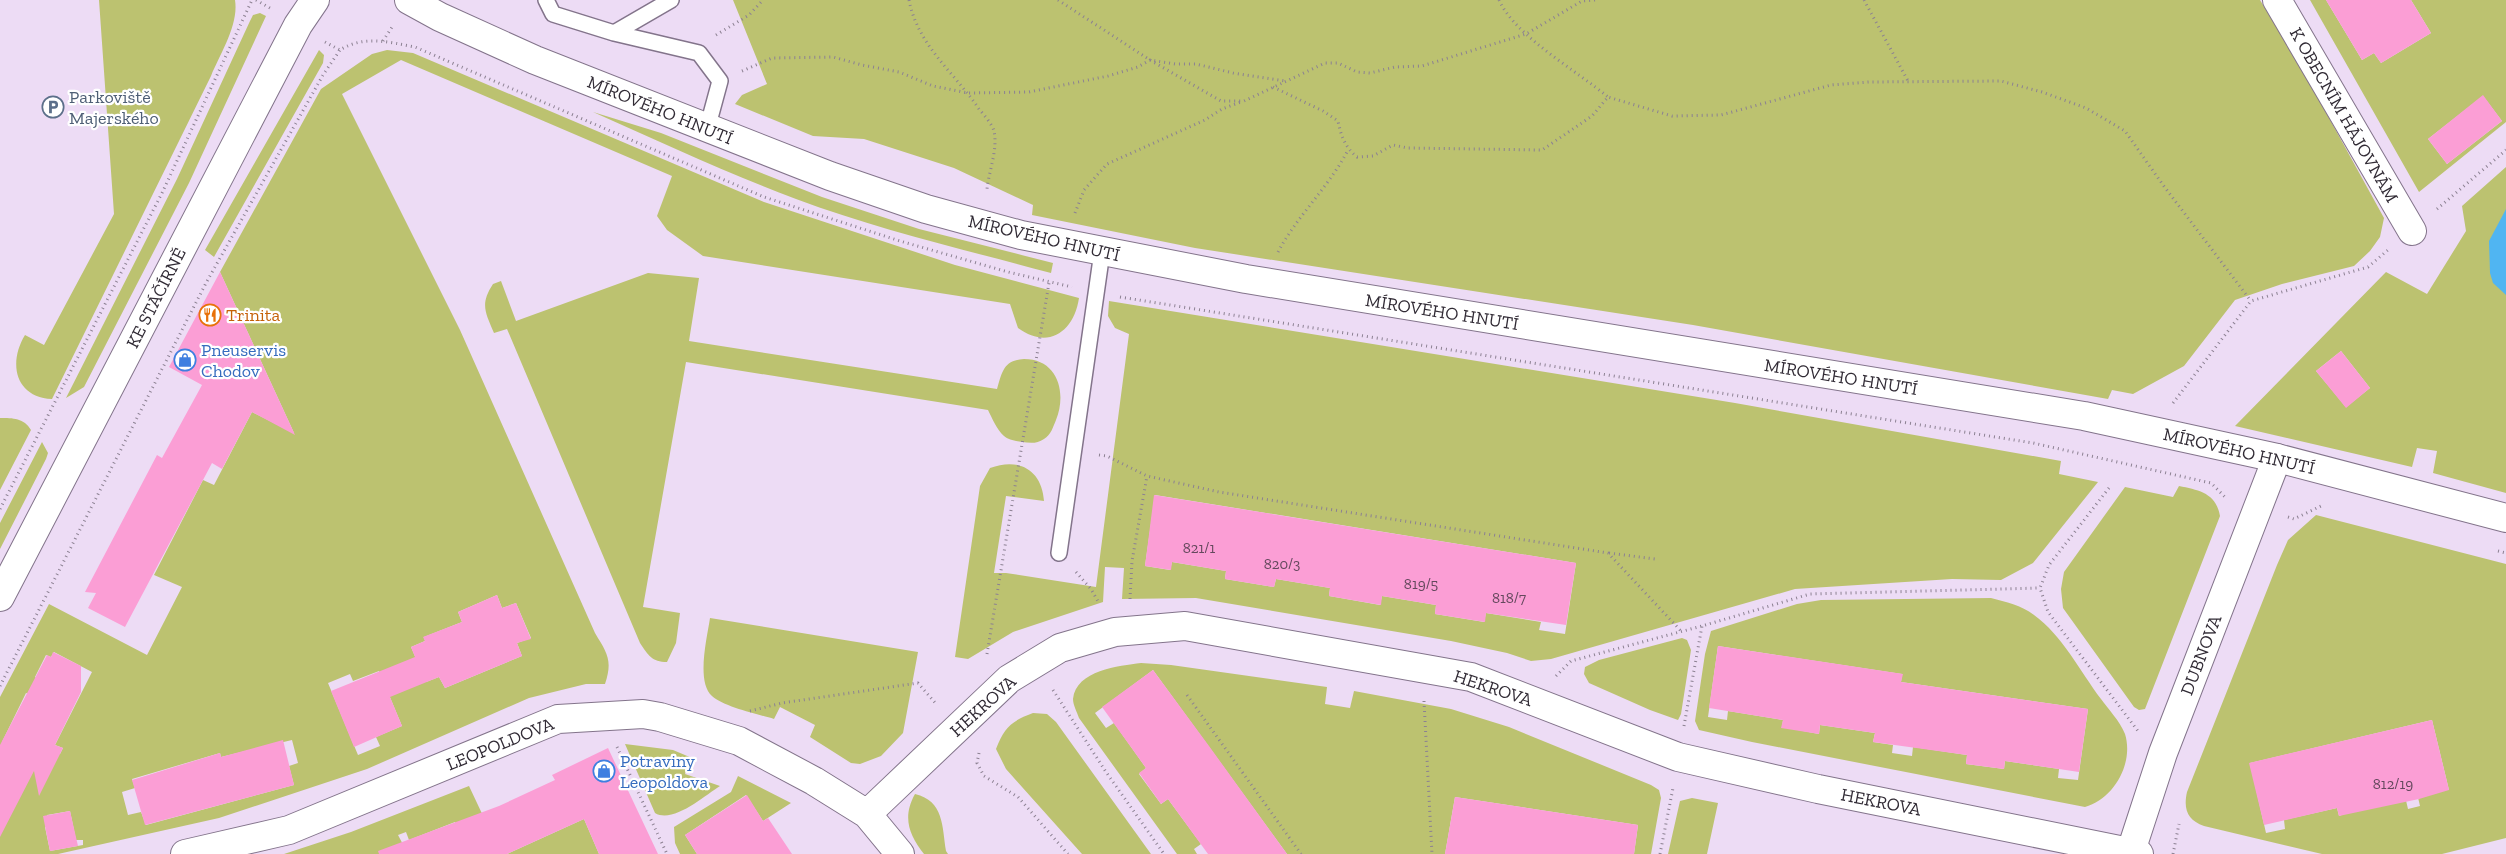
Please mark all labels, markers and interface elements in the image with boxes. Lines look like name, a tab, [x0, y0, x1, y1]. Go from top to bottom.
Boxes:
street label: K OBECNÍM HÁJOVNÁM	[2285, 24, 2403, 207]
street label: MÍROVÉHO HNUTÍ	[584, 71, 736, 149]
place label: Parkoviště Majerského	[69, 86, 159, 129]
parking icon: Parkoviště Majerského	[41, 95, 65, 119]
street label: MÍROVÉHO HNUTÍ	[966, 210, 1122, 266]
street label: KE STÁČÍRNĚ	[121, 244, 191, 352]
street label: MÍROVÉHO HNUTÍ	[1364, 289, 1520, 335]
restaurant icon: Trinita	[198, 303, 222, 327]
place label: Trinita	[226, 304, 281, 326]
place label: Pneuservis Chodov	[201, 339, 286, 382]
shop icon: Pneuservis Chodov	[173, 348, 197, 372]
street label: MÍROVÉHO HNUTÍ	[1763, 354, 1919, 400]
street label: MÍROVÉHO HNUTÍ	[2161, 423, 2317, 479]
house number: 821/1	[1183, 539, 1215, 557]
house number: 820/3	[1264, 555, 1300, 573]
house number: 819/5	[1404, 575, 1438, 593]
house number: 818/7	[1492, 589, 1526, 607]
street label: DUBNOVA	[2176, 611, 2226, 698]
street label: HEKROVA	[1451, 665, 1535, 711]
street label: HEKROVA	[945, 670, 1021, 741]
street label: LEOPOLDOVA	[443, 712, 557, 776]
place label: Potraviny Leopoldova	[620, 750, 708, 793]
shop icon: Potraviny Leopoldova	[592, 759, 616, 783]
house number: 812/19	[2373, 775, 2413, 793]
street label: HEKROVA	[1839, 783, 1923, 821]

